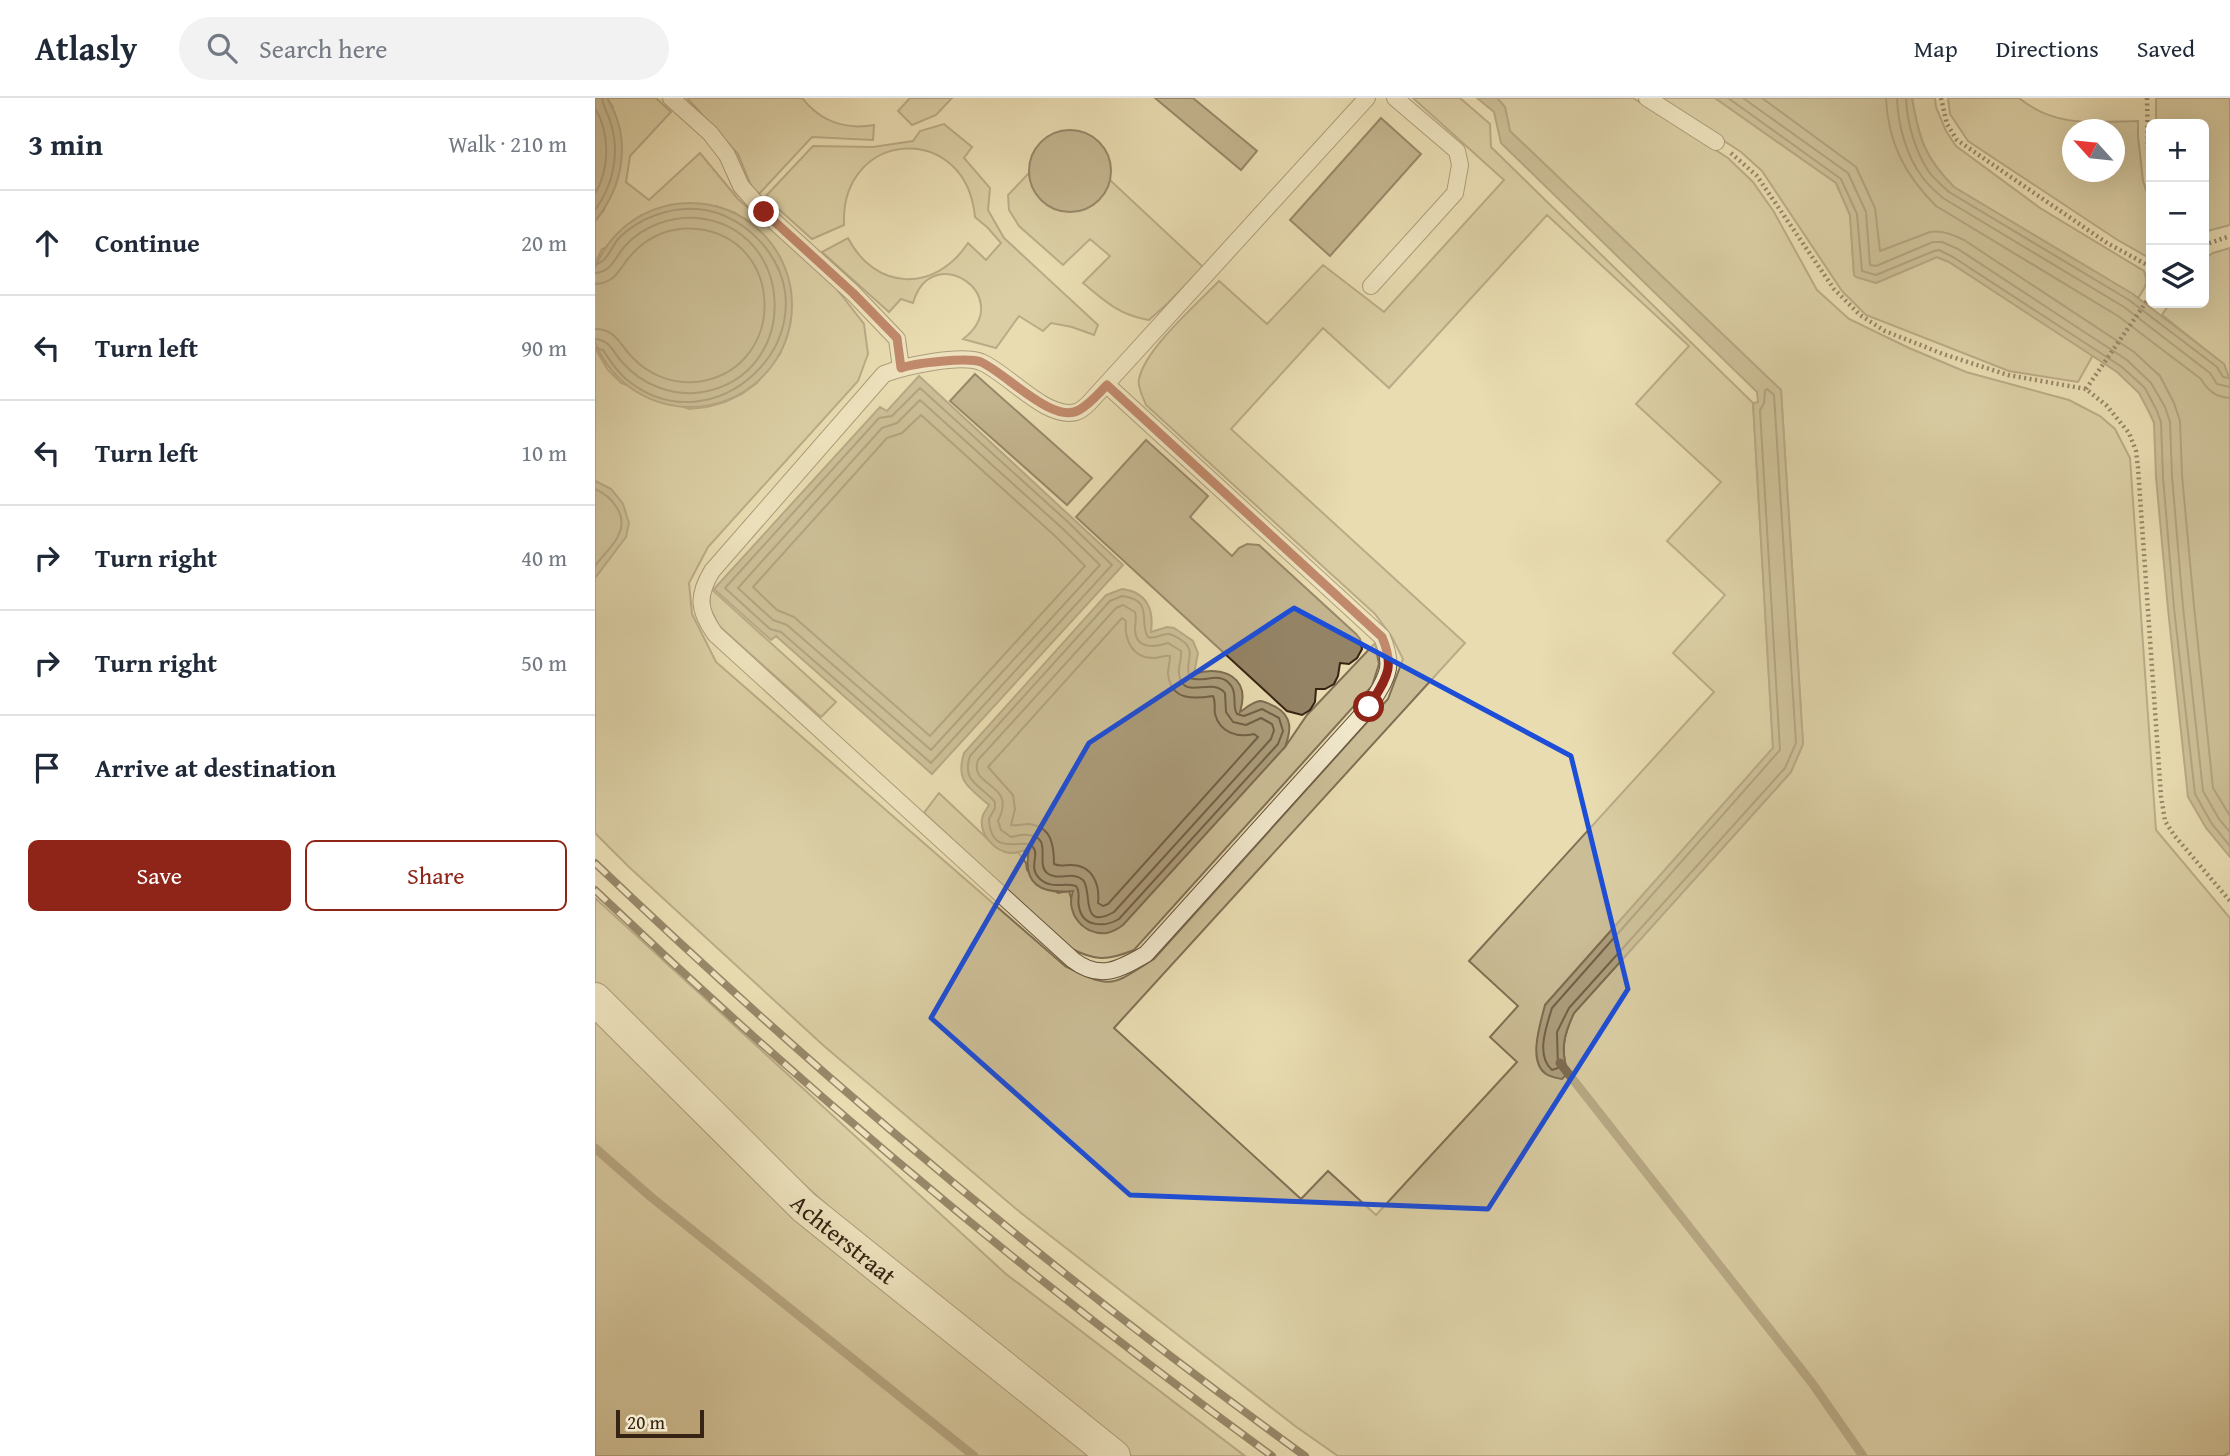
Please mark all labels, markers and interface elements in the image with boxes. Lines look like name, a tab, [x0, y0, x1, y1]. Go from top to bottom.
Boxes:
search box	[179, 17, 669, 80]
text: Atlasly	[35, 24, 137, 72]
icon: search	[203, 29, 241, 67]
text: Search here	[259, 29, 387, 68]
text: Map	[1914, 31, 1958, 66]
text: Directions	[1996, 31, 2099, 66]
text: Saved	[2137, 31, 2195, 66]
north arrow	[2062, 119, 2125, 182]
map controls	[2146, 119, 2209, 308]
button: +	[2146, 119, 2209, 182]
text: 3 min	[28, 122, 103, 166]
text: Walk · 210 m	[448, 127, 567, 160]
button: −	[2146, 182, 2209, 245]
route end	[748, 196, 779, 227]
text: Continue	[95, 223, 200, 262]
icon: ahead	[28, 224, 66, 262]
text: 20 m	[521, 226, 567, 259]
button: layers	[2146, 245, 2209, 308]
text: Turn left	[95, 328, 198, 367]
icon: left	[28, 329, 66, 367]
text: 90 m	[521, 331, 567, 364]
text: Turn left	[95, 433, 198, 472]
icon: left	[28, 434, 66, 472]
text: 10 m	[521, 436, 567, 469]
text: Turn right	[95, 538, 217, 577]
icon: right	[28, 539, 66, 577]
text: 40 m	[521, 541, 567, 574]
text: Turn right	[95, 643, 217, 682]
icon: right	[28, 644, 66, 682]
text: 50 m	[521, 646, 567, 679]
route start	[1353, 691, 1384, 722]
text: Arrive at destination	[95, 748, 336, 787]
icon: arrive	[28, 749, 66, 787]
button: Save	[28, 840, 291, 911]
button: Share	[305, 840, 567, 911]
street label: Achterstraat	[783, 1186, 905, 1293]
scale bar	[616, 1407, 703, 1439]
text: 20 m	[627, 1408, 665, 1436]

